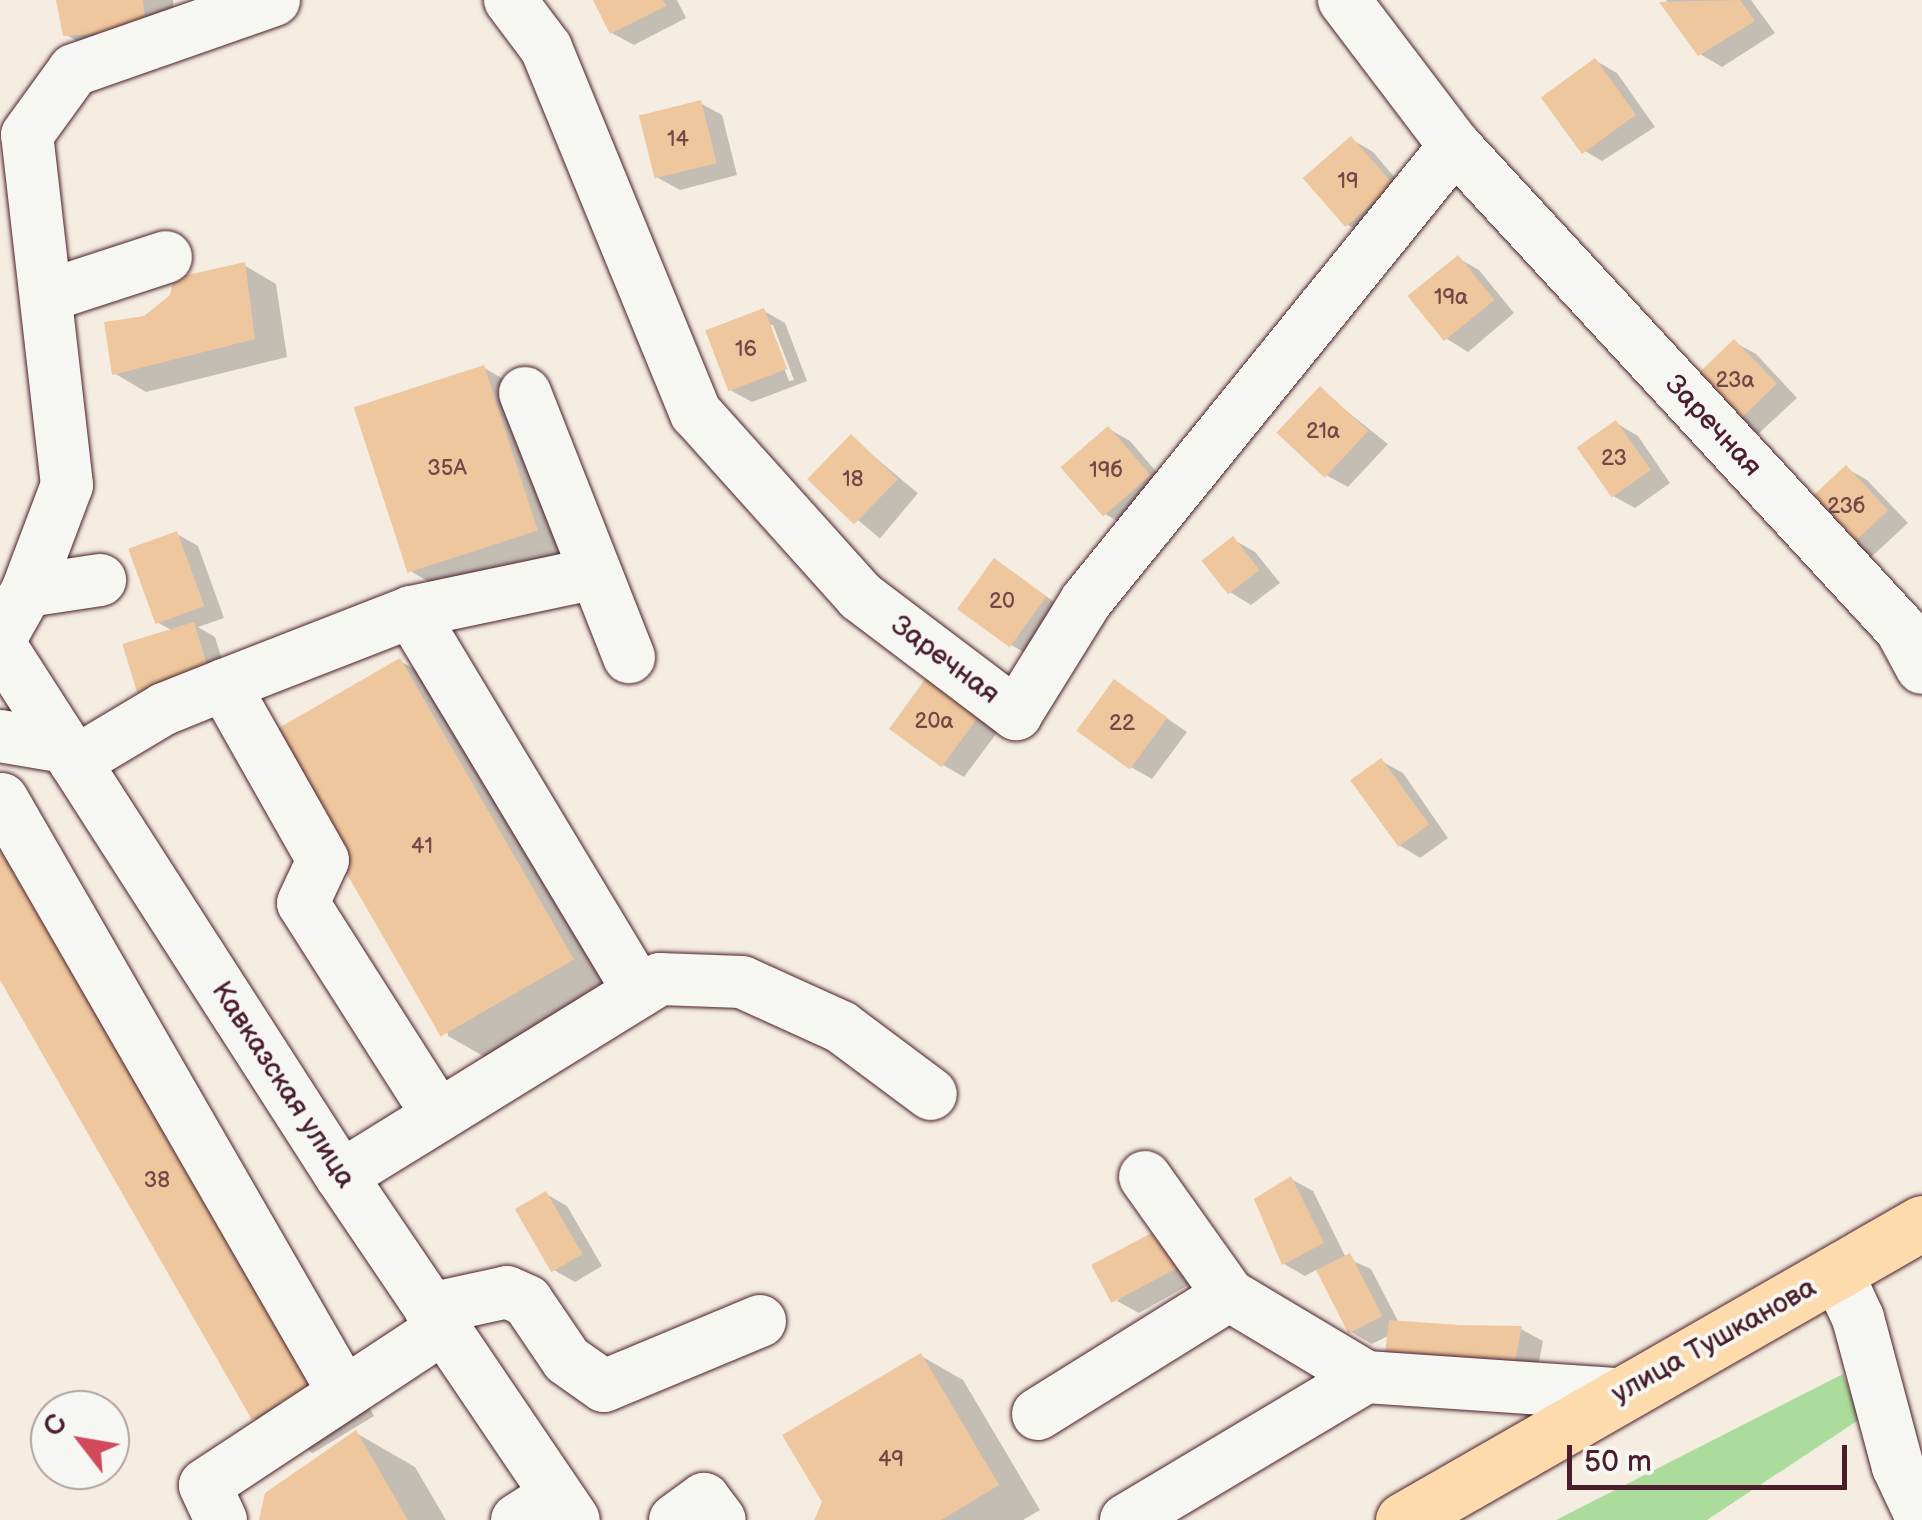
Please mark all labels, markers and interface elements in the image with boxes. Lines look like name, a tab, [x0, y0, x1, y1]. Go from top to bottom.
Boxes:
house number: 14	[667, 127, 689, 153]
house number: 19	[1337, 169, 1359, 195]
house number: 19а	[1434, 285, 1468, 311]
house number: 16	[735, 337, 757, 363]
street label: Заречная	[1657, 368, 1769, 484]
house number: 23а	[1715, 368, 1755, 394]
house number: 21а	[1306, 419, 1340, 445]
house number: 23	[1601, 446, 1627, 472]
house number: 35А	[427, 456, 467, 482]
house number: 19б	[1089, 458, 1123, 484]
house number: 18	[842, 467, 864, 493]
house number: 23б	[1827, 494, 1865, 520]
house number: 20	[989, 589, 1015, 615]
street label: Заречная	[884, 608, 1006, 712]
house number: 20а	[915, 709, 953, 735]
house number: 22	[1109, 711, 1135, 737]
house number: 41	[411, 834, 433, 860]
street label: Кавказская улица	[204, 976, 362, 1194]
house number: 38	[144, 1168, 170, 1194]
street label: улица Тушканова	[1606, 1271, 1822, 1411]
north arrow	[30, 1390, 130, 1490]
text: С	[36, 1408, 75, 1442]
scale bar	[1572, 1425, 1852, 1487]
text: 50 m	[1584, 1444, 1652, 1480]
house number: 49	[878, 1447, 904, 1473]

